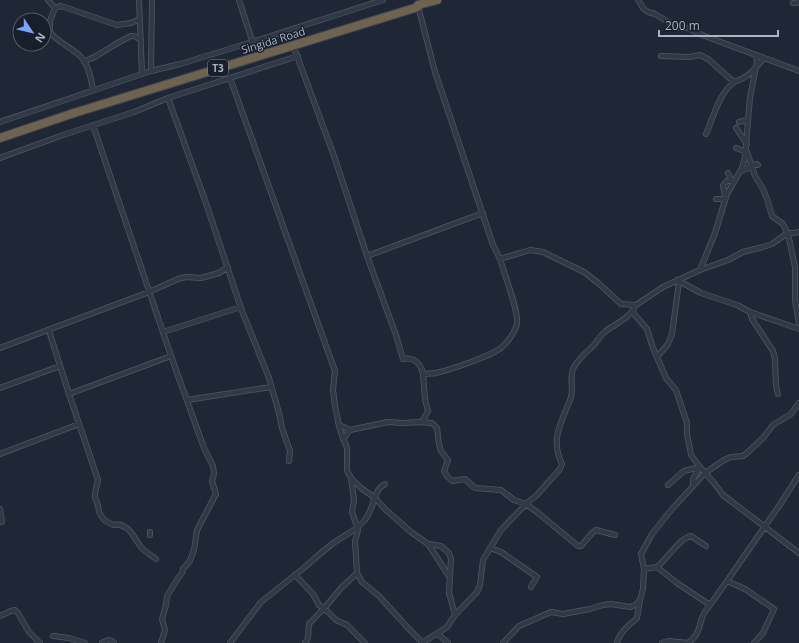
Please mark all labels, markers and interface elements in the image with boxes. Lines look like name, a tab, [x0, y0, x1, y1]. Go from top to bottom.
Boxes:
north arrow	[12, 12, 52, 52]
scale bar	[659, 12, 778, 38]
text: 200 m	[665, 17, 700, 34]
street label: Singida Road	[239, 23, 307, 57]
text: N	[32, 30, 49, 46]
road number: T3	[208, 60, 228, 76]

